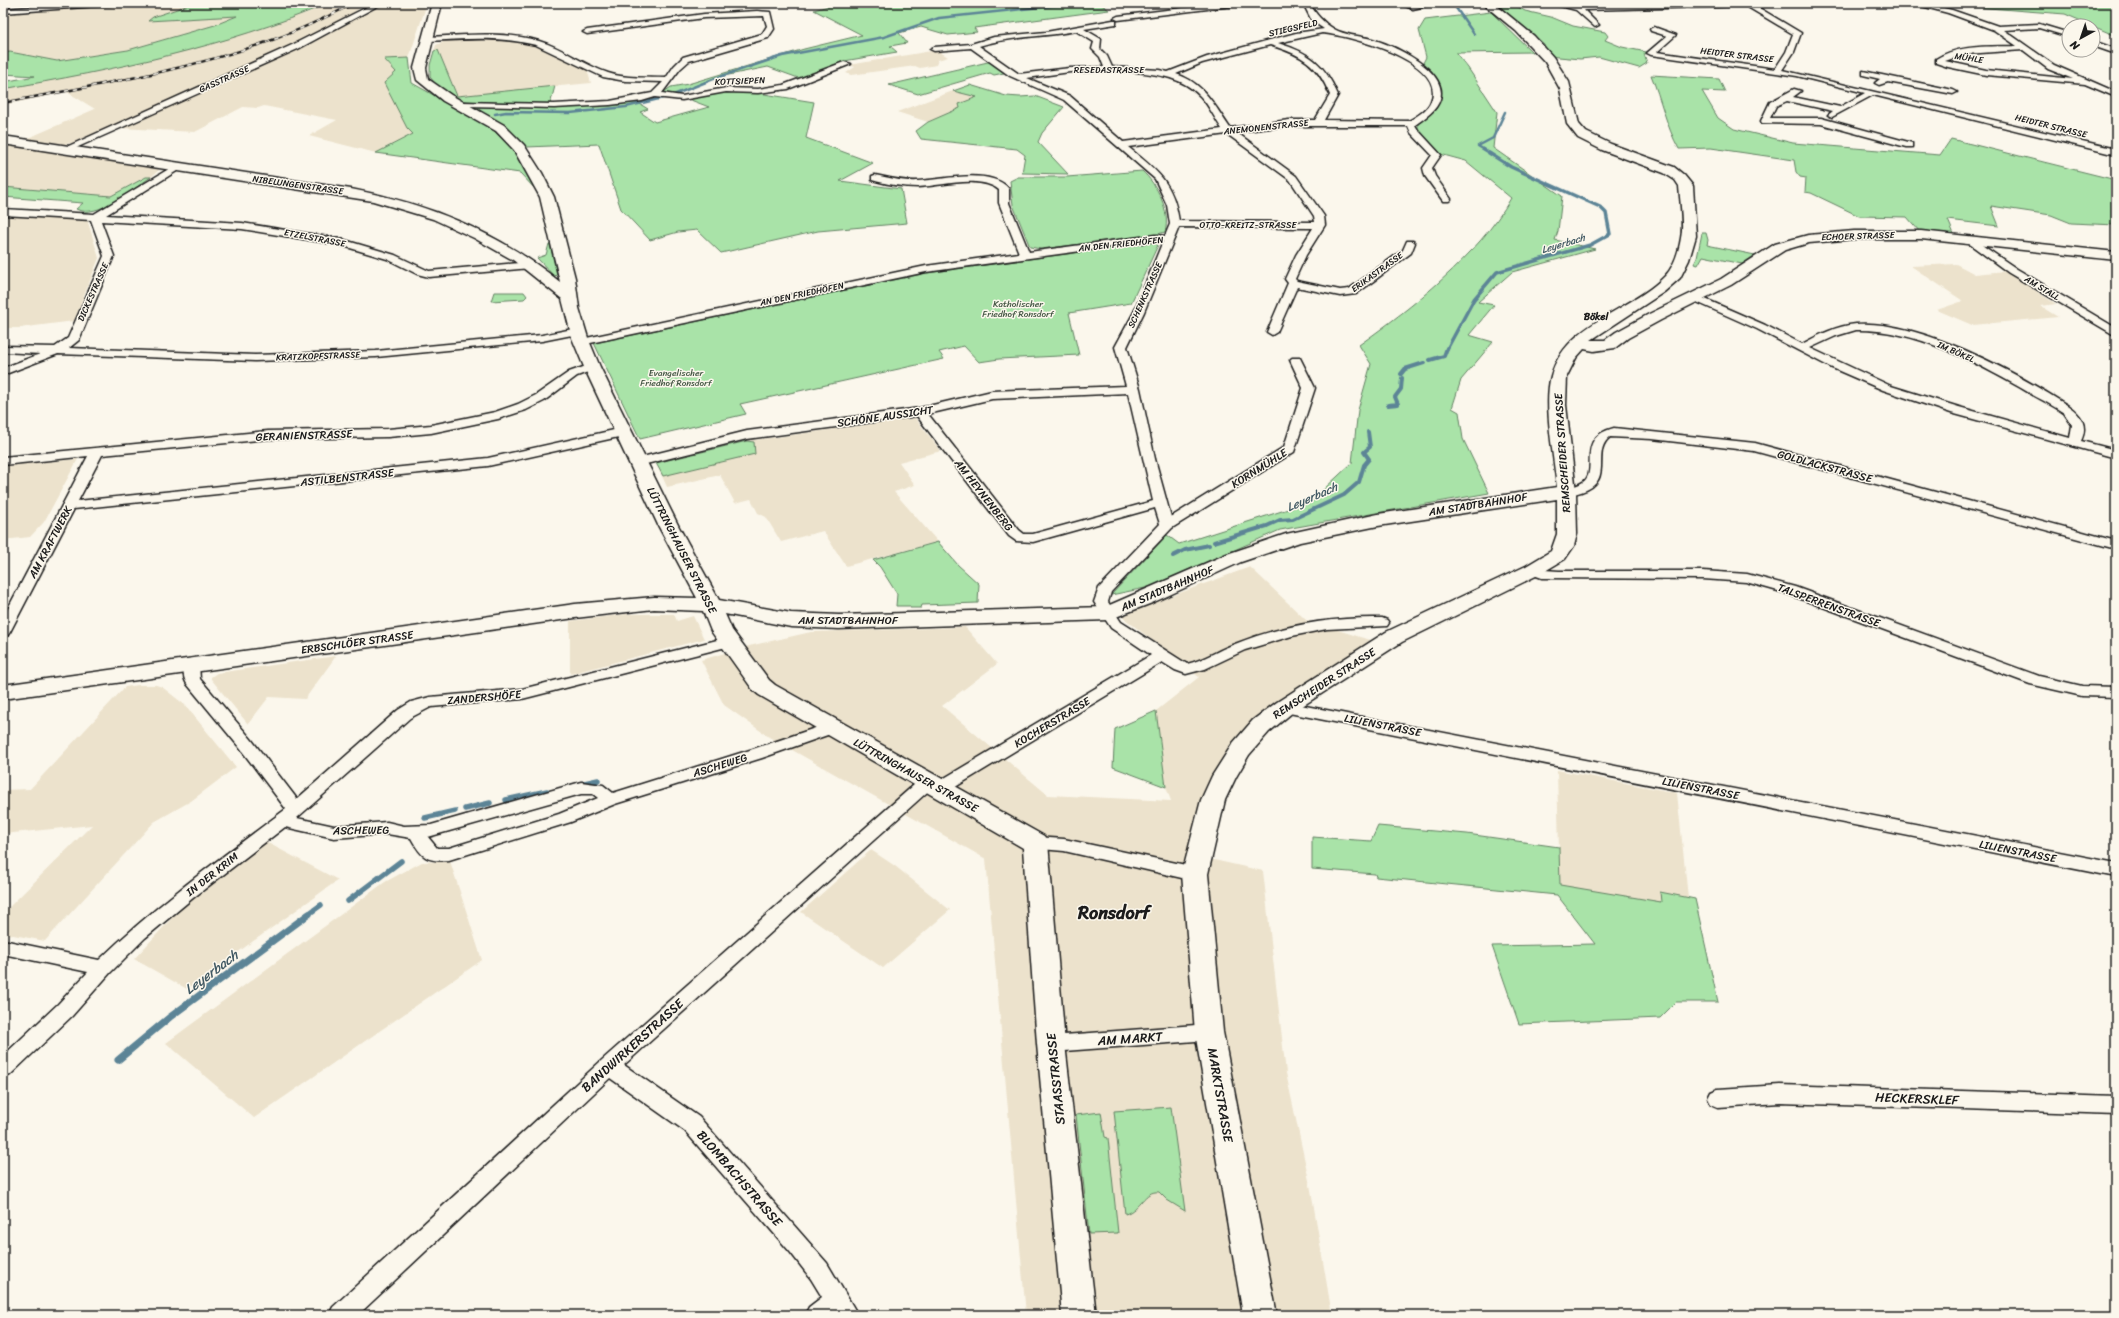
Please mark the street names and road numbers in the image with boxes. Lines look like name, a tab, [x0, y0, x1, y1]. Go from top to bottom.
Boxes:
street label: STIEGSFELD	[1267, 14, 1320, 41]
street label: HEIDTER STRASSE	[1699, 43, 1776, 68]
street label: MÜHLE	[1954, 48, 1985, 68]
street label: GASSTRASSE	[196, 60, 253, 97]
street label: RESEDASTRASSE	[1074, 62, 1145, 78]
street label: KOTTSIEPEN	[714, 72, 766, 90]
street label: HEIDTER STRASSE	[2013, 109, 2090, 143]
street label: ANEMONENSTRASSE	[1222, 114, 1310, 140]
street label: NIBELUNGENSTRASSE	[252, 171, 345, 199]
street label: OTTO-KREITZ-STRASSE	[1199, 217, 1298, 233]
street label: ETZELSTRASSE	[283, 224, 348, 252]
street label: ECHOER STRASSE	[1821, 227, 1896, 245]
street label: AN DEN FRIEDHÖFEN	[1077, 232, 1165, 257]
street label: ERIKASTRASSE	[1348, 247, 1407, 296]
street label: SCHENKSTRASSE	[1123, 258, 1167, 331]
street label: DICKESTRASSE	[73, 259, 114, 324]
street label: AM STALL	[2020, 271, 2063, 305]
street label: AN DEN FRIEDHÖFEN	[758, 277, 846, 311]
street label: IM BÖKEL	[1934, 336, 1978, 368]
street label: KRATZKOPFSTRASSE	[276, 346, 361, 365]
street label: REMSCHEIDER STRASSE	[1549, 392, 1576, 513]
street label: SCHÖNE AUSSICHT	[836, 400, 935, 433]
street label: GERANIENSTRASSE	[255, 424, 354, 447]
street label: KORNMÜHLE	[1227, 443, 1292, 493]
street label: GOLDLACKSTRASSE	[1775, 445, 1875, 489]
street label: AM HEYNENBERG	[949, 454, 1018, 536]
street label: ASTILBENSTRASSE	[298, 463, 396, 492]
street label: LÜTTRINGHAUSER STRASSE	[641, 484, 722, 618]
street label: AM STADTBAHNHOF	[1426, 487, 1530, 522]
street label: AM KRAFTWERK	[23, 502, 78, 583]
street label: AM STADTBAHNHOF	[1117, 560, 1218, 617]
street label: TALSPERRENSTRASSE	[1775, 578, 1884, 633]
street label: AM STADTBAHNHOF	[797, 611, 899, 630]
street label: ERBSCHLÖER STRASSE	[300, 625, 415, 660]
street label: REMSCHEIDER STRASSE	[1269, 642, 1380, 724]
street label: ZANDERSHÖFE	[446, 685, 523, 710]
street label: KOCHERSTRASSE	[1010, 692, 1095, 753]
street label: LILIENSTRASSE	[1343, 709, 1424, 742]
street label: LÜTTRINGHAUSER STRASSE	[850, 733, 982, 818]
street label: ASCHEWEG	[689, 748, 750, 783]
street label: LILIENSTRASSE	[1661, 772, 1742, 805]
street label: ASCHEWEG	[332, 821, 389, 841]
street label: LILIENSTRASSE	[1978, 835, 2059, 868]
street label: IN DER KRIM	[181, 848, 243, 902]
street label: BANDWIRKERSTRASSE	[576, 992, 690, 1098]
street label: AM MARKT	[1096, 1025, 1164, 1052]
street label: STAASSTRASSE	[1039, 1031, 1072, 1126]
street label: MARKTSTRASSE	[1201, 1046, 1240, 1145]
street label: HECKERSKLEF	[1875, 1086, 1960, 1111]
street label: BLOMBACHSTRASSE	[691, 1125, 789, 1232]

